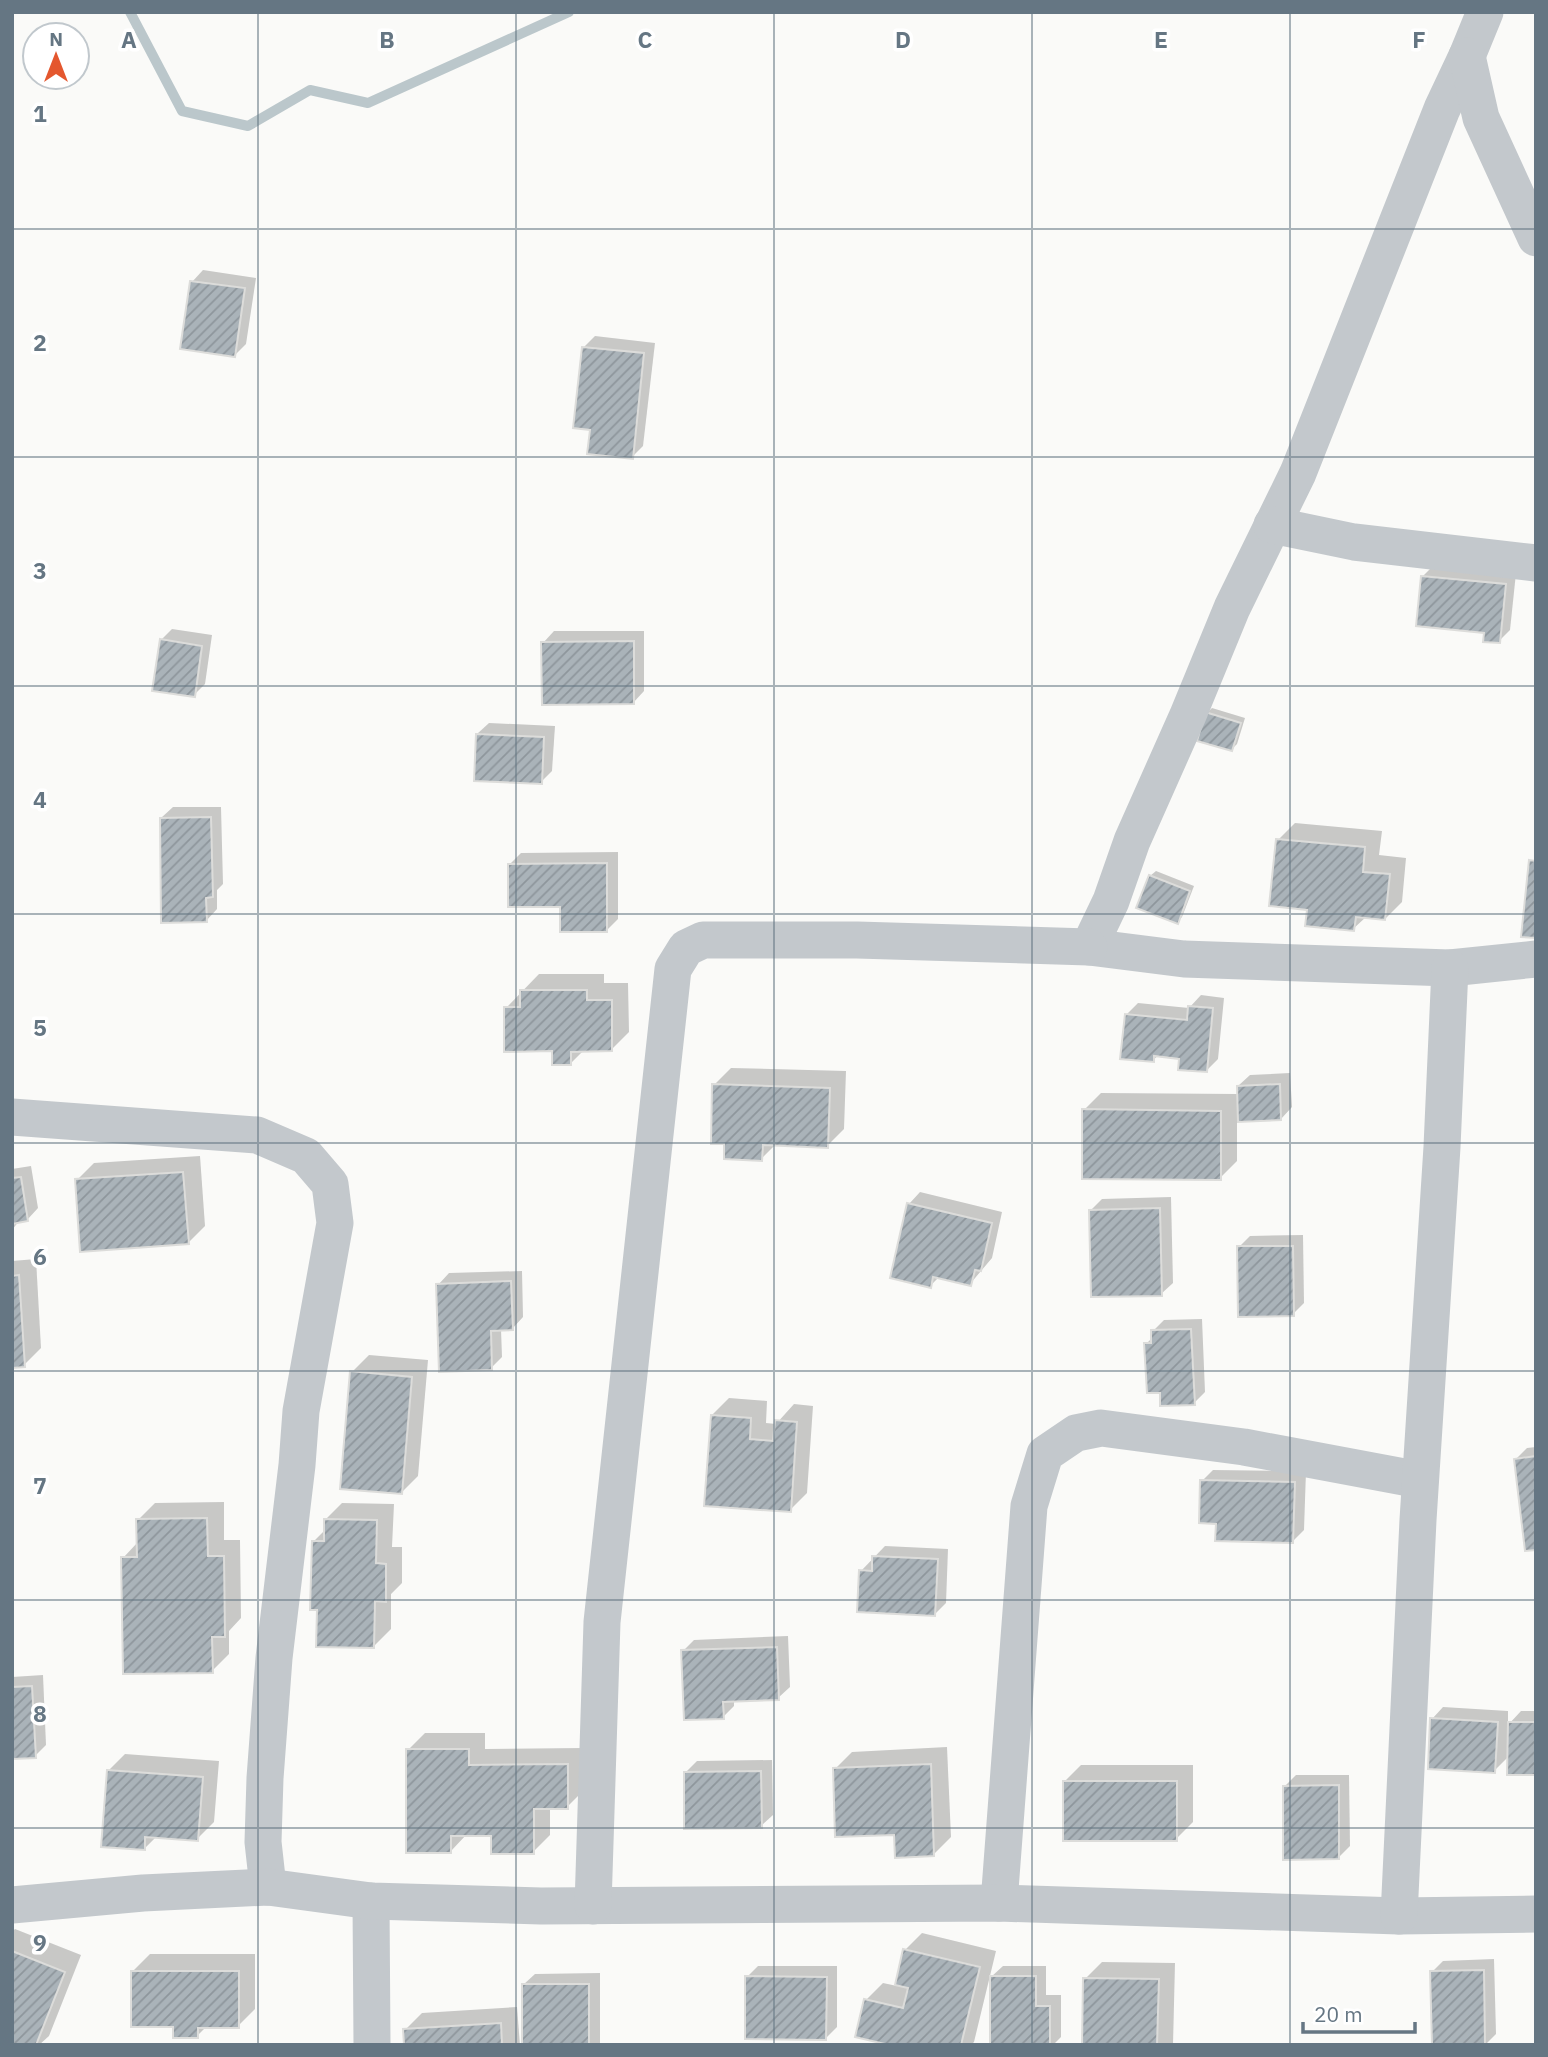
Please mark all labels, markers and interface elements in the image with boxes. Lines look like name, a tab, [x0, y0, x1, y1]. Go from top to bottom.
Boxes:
north arrow	[21, 21, 91, 91]
text: A	[121, 24, 137, 54]
text: B	[379, 24, 395, 54]
text: C	[638, 24, 653, 54]
text: D	[895, 24, 911, 54]
text: E	[1154, 24, 1168, 54]
text: F	[1412, 24, 1426, 54]
text: N	[49, 27, 63, 51]
text: 1	[33, 98, 47, 128]
text: 2	[33, 327, 47, 357]
text: 3	[33, 555, 47, 585]
text: 4	[33, 784, 47, 814]
text: 5	[33, 1012, 47, 1042]
text: 6	[33, 1241, 47, 1271]
text: 7	[33, 1470, 47, 1500]
text: 8	[33, 1698, 47, 1728]
text: 9	[33, 1927, 47, 1957]
scale bar	[1303, 1990, 1415, 2034]
text: 20 m	[1314, 2000, 1363, 2028]

